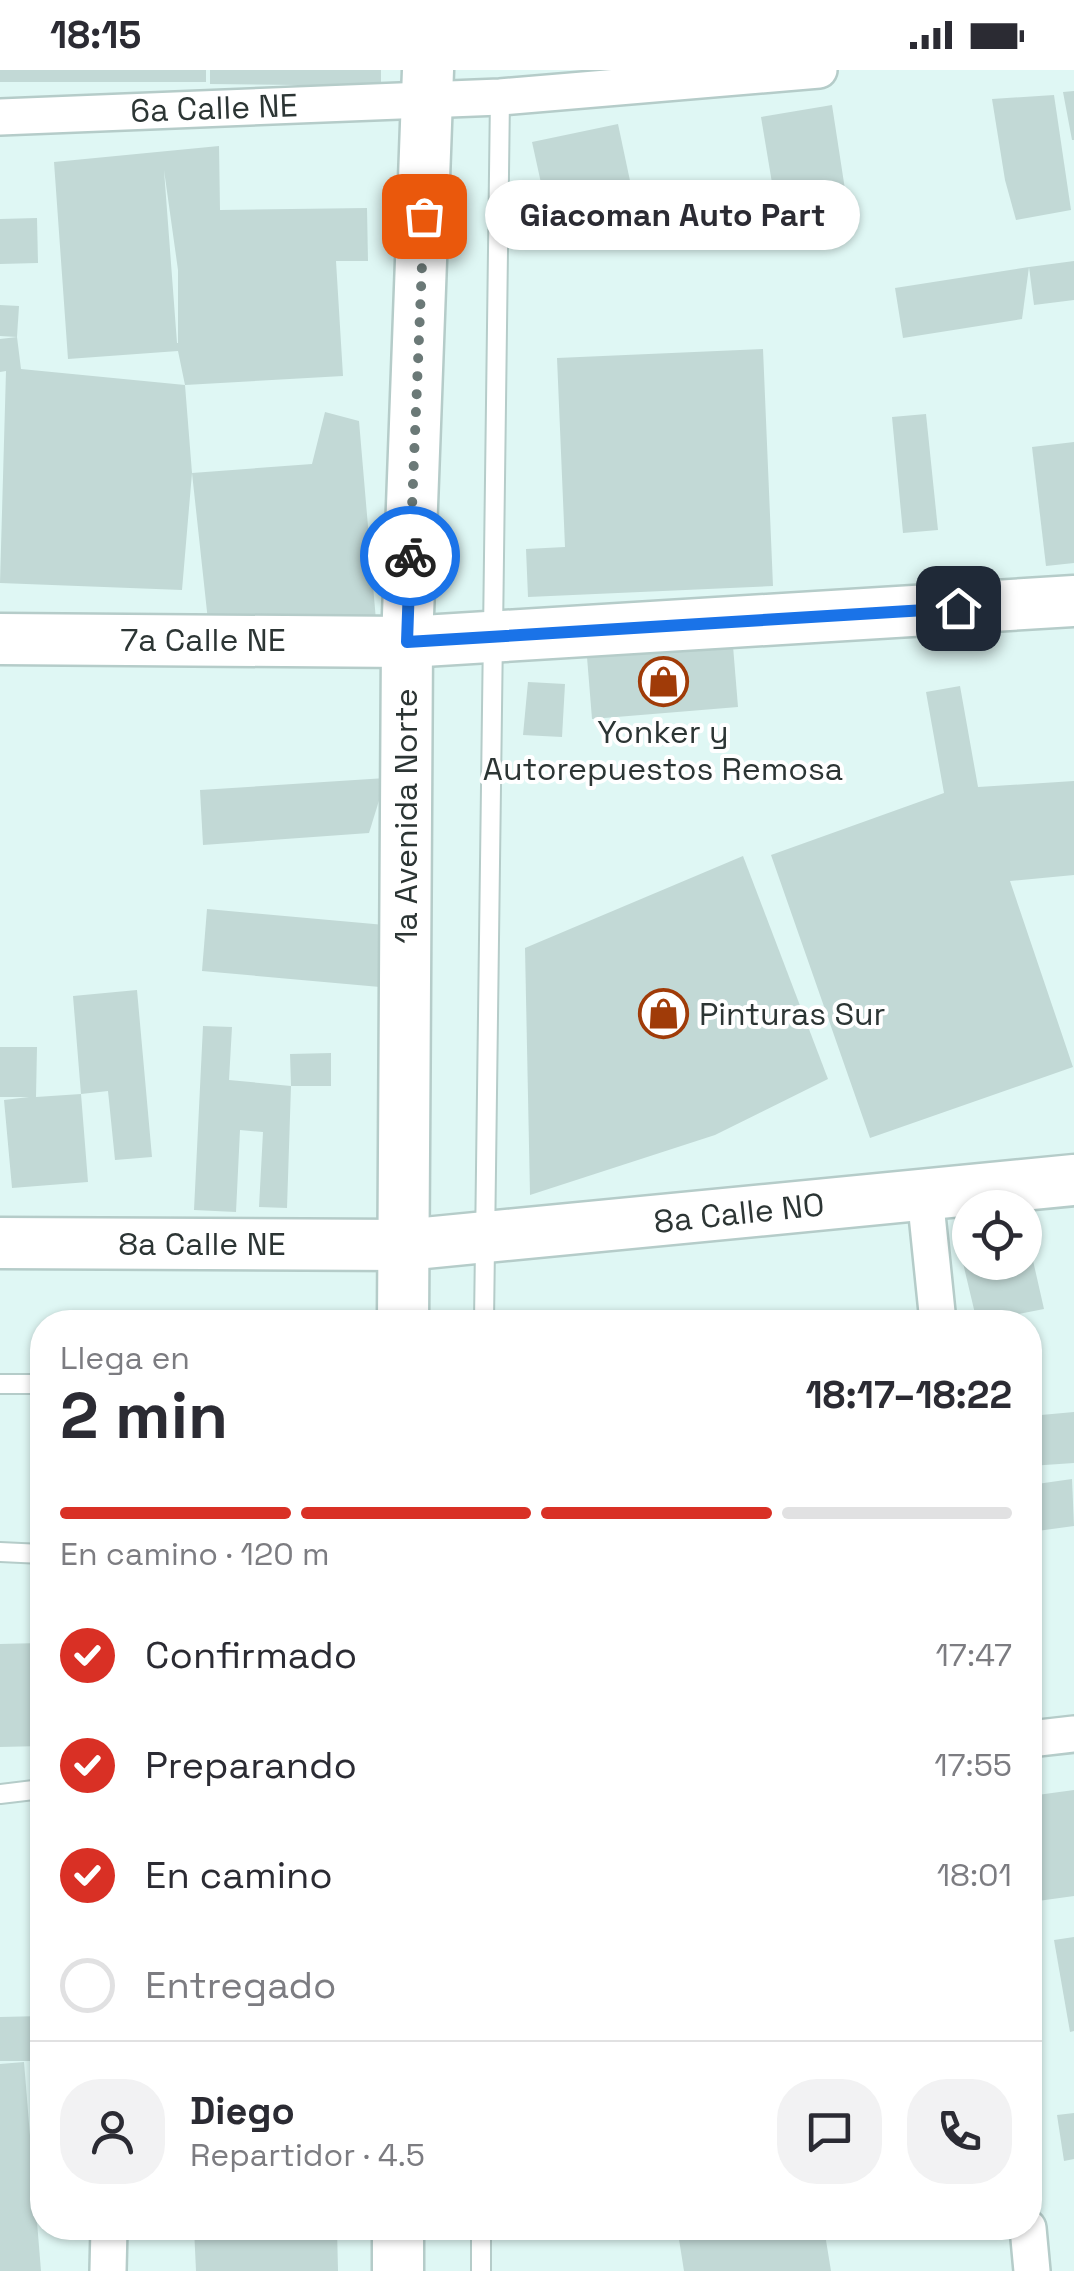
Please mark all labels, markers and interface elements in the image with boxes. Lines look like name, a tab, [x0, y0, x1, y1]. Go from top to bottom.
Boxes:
text: 18:15	[50, 11, 141, 59]
street label: 6a Calle NE	[130, 85, 298, 131]
pin	[382, 174, 467, 259]
callout: Giacoman Auto Part	[484, 181, 859, 251]
icon: bag	[397, 189, 452, 244]
text: Giacoman Auto Part	[520, 195, 826, 235]
courier	[360, 506, 460, 606]
icon: bike	[383, 529, 438, 584]
pin	[916, 566, 1001, 651]
icon: home	[931, 581, 986, 636]
street label: 7a Calle NE	[120, 620, 286, 660]
shop icon: Yonker y Autorepuestos Remosa	[637, 656, 689, 708]
street label: 1a Avenida Norte	[386, 688, 426, 944]
place label: Yonker y Autorepuestos Remosa	[483, 712, 843, 789]
shop icon: Pinturas Sur	[638, 988, 690, 1040]
place label: Pinturas Sur	[699, 994, 886, 1034]
street label: 8a Calle NO	[652, 1184, 826, 1242]
map controls	[952, 1190, 1042, 1280]
button: locate	[952, 1190, 1042, 1280]
street label: 8a Calle NE	[118, 1224, 286, 1264]
text: Llega en	[60, 1338, 190, 1378]
text: 18:17–18:22	[805, 1371, 1012, 1419]
text: 2 min	[60, 1374, 228, 1457]
text: En camino · 120 m	[60, 1534, 330, 1574]
icon: check	[60, 1628, 115, 1683]
text: Confirmado	[145, 1631, 357, 1679]
text: 17:47	[935, 1635, 1012, 1675]
icon: check	[60, 1738, 115, 1793]
text: Preparando	[145, 1741, 357, 1789]
text: 17:55	[934, 1745, 1012, 1785]
icon: check	[60, 1848, 115, 1903]
text: En camino	[145, 1851, 333, 1899]
text: 18:01	[937, 1855, 1012, 1895]
text: Entregado	[145, 1961, 336, 2009]
button: person	[60, 2079, 165, 2184]
button: chat	[777, 2079, 882, 2184]
button: phone	[907, 2079, 1012, 2184]
text: Diego	[190, 2087, 295, 2135]
text: Repartidor · 4.5	[190, 2135, 425, 2175]

